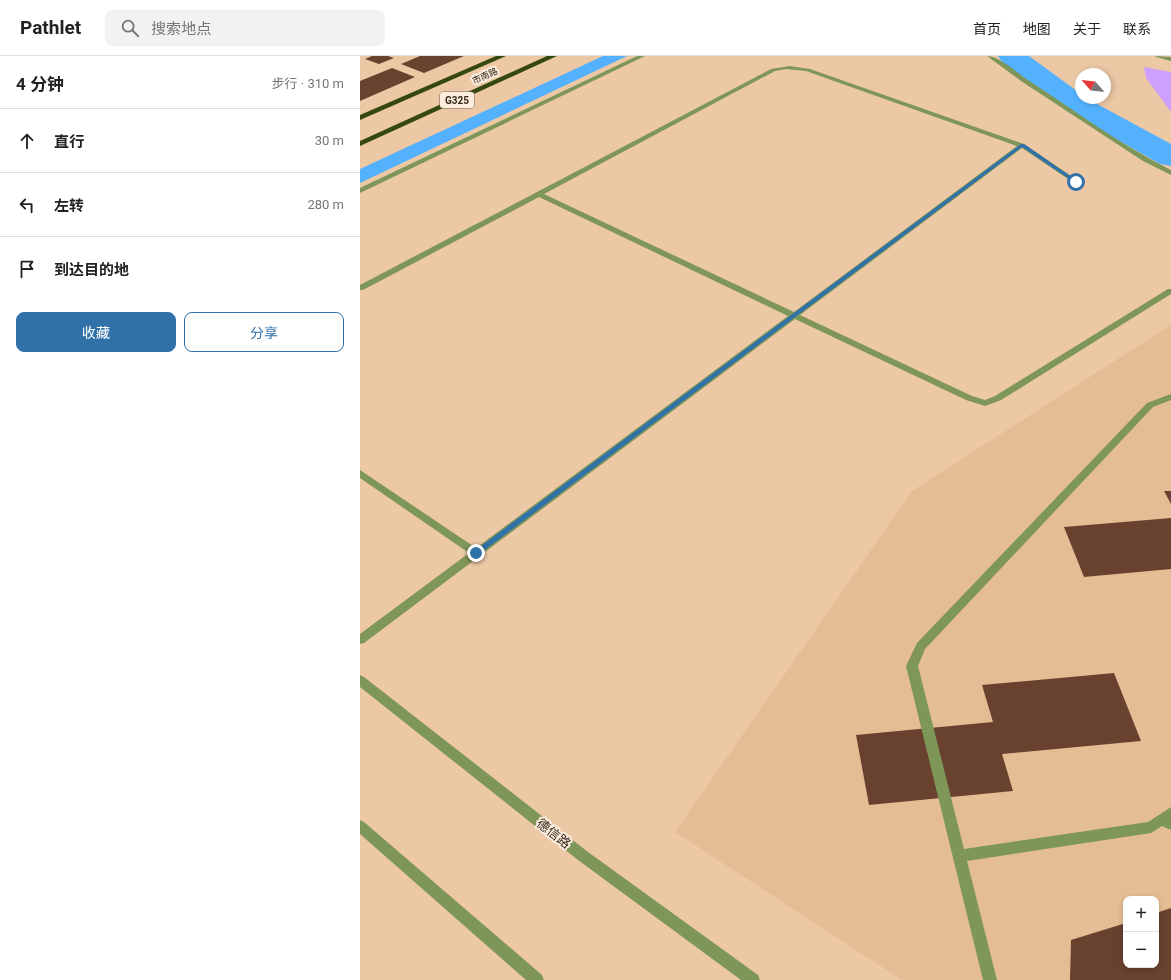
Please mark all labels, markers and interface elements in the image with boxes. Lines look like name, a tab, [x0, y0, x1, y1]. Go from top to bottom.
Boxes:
search box	[105, 10, 385, 46]
text: Pathlet	[20, 16, 81, 39]
icon: search	[119, 17, 141, 39]
text: 搜索地点	[151, 20, 211, 38]
text: 首页	[973, 21, 1001, 37]
text: 地图	[1023, 21, 1051, 37]
text: 关于	[1073, 21, 1101, 37]
text: 联系	[1123, 21, 1151, 37]
street label: 市南路	[471, 66, 499, 86]
north arrow	[1075, 68, 1111, 104]
text: 4 分钟	[16, 74, 64, 94]
text: 步行 · 310 m	[272, 76, 344, 91]
road number: G325	[440, 92, 474, 108]
icon: ahead	[16, 130, 38, 152]
text: 直行	[54, 133, 84, 151]
text: 30 m	[315, 133, 344, 148]
route start	[1067, 173, 1085, 191]
icon: left	[16, 194, 38, 216]
text: 左转	[54, 197, 84, 215]
text: 280 m	[307, 197, 344, 212]
icon: arrive	[16, 258, 38, 280]
text: 到达目的地	[54, 261, 129, 279]
button: 收藏	[16, 312, 176, 352]
button: 分享	[184, 312, 344, 352]
route end	[467, 544, 485, 562]
street label: 德信路	[534, 815, 574, 851]
map controls	[1123, 896, 1159, 968]
button: +	[1123, 896, 1159, 932]
button: −	[1123, 932, 1159, 968]

